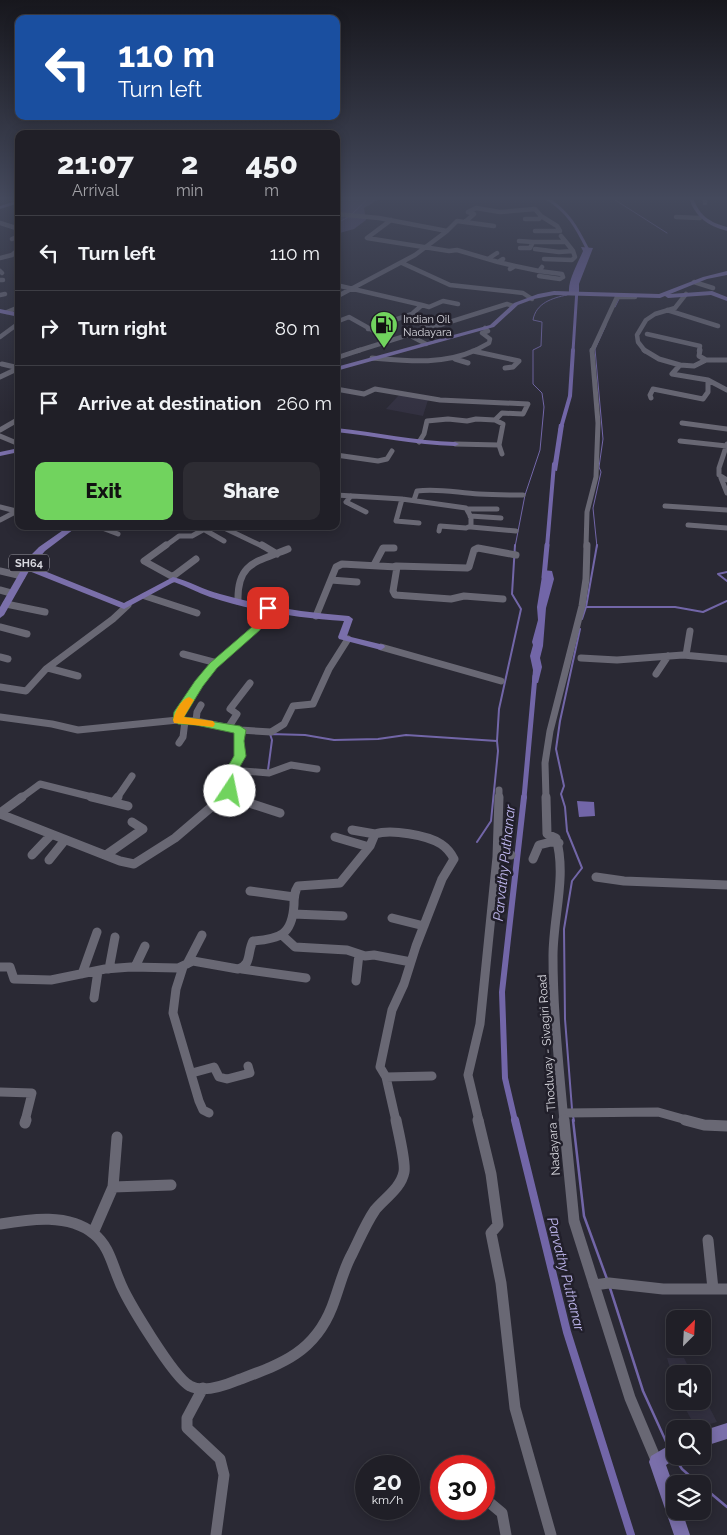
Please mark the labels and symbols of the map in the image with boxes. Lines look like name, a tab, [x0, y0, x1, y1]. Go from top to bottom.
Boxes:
fuel station icon: Indian Oil Nadayara	[369, 310, 399, 349]
place label: Indian Oil Nadayara	[403, 313, 452, 339]
road number: SH64	[9, 554, 49, 572]
pin	[247, 587, 289, 629]
position arrow	[203, 764, 255, 816]
water label: Parvathy Puthanar	[490, 803, 518, 922]
street label: Nadayara - Thoduvay - Sivagiri Road	[535, 974, 563, 1176]
water label: Parvathy Puthanar	[544, 1215, 588, 1334]
north arrow	[666, 1310, 711, 1355]
speed limit sign: 30	[430, 1455, 495, 1520]

